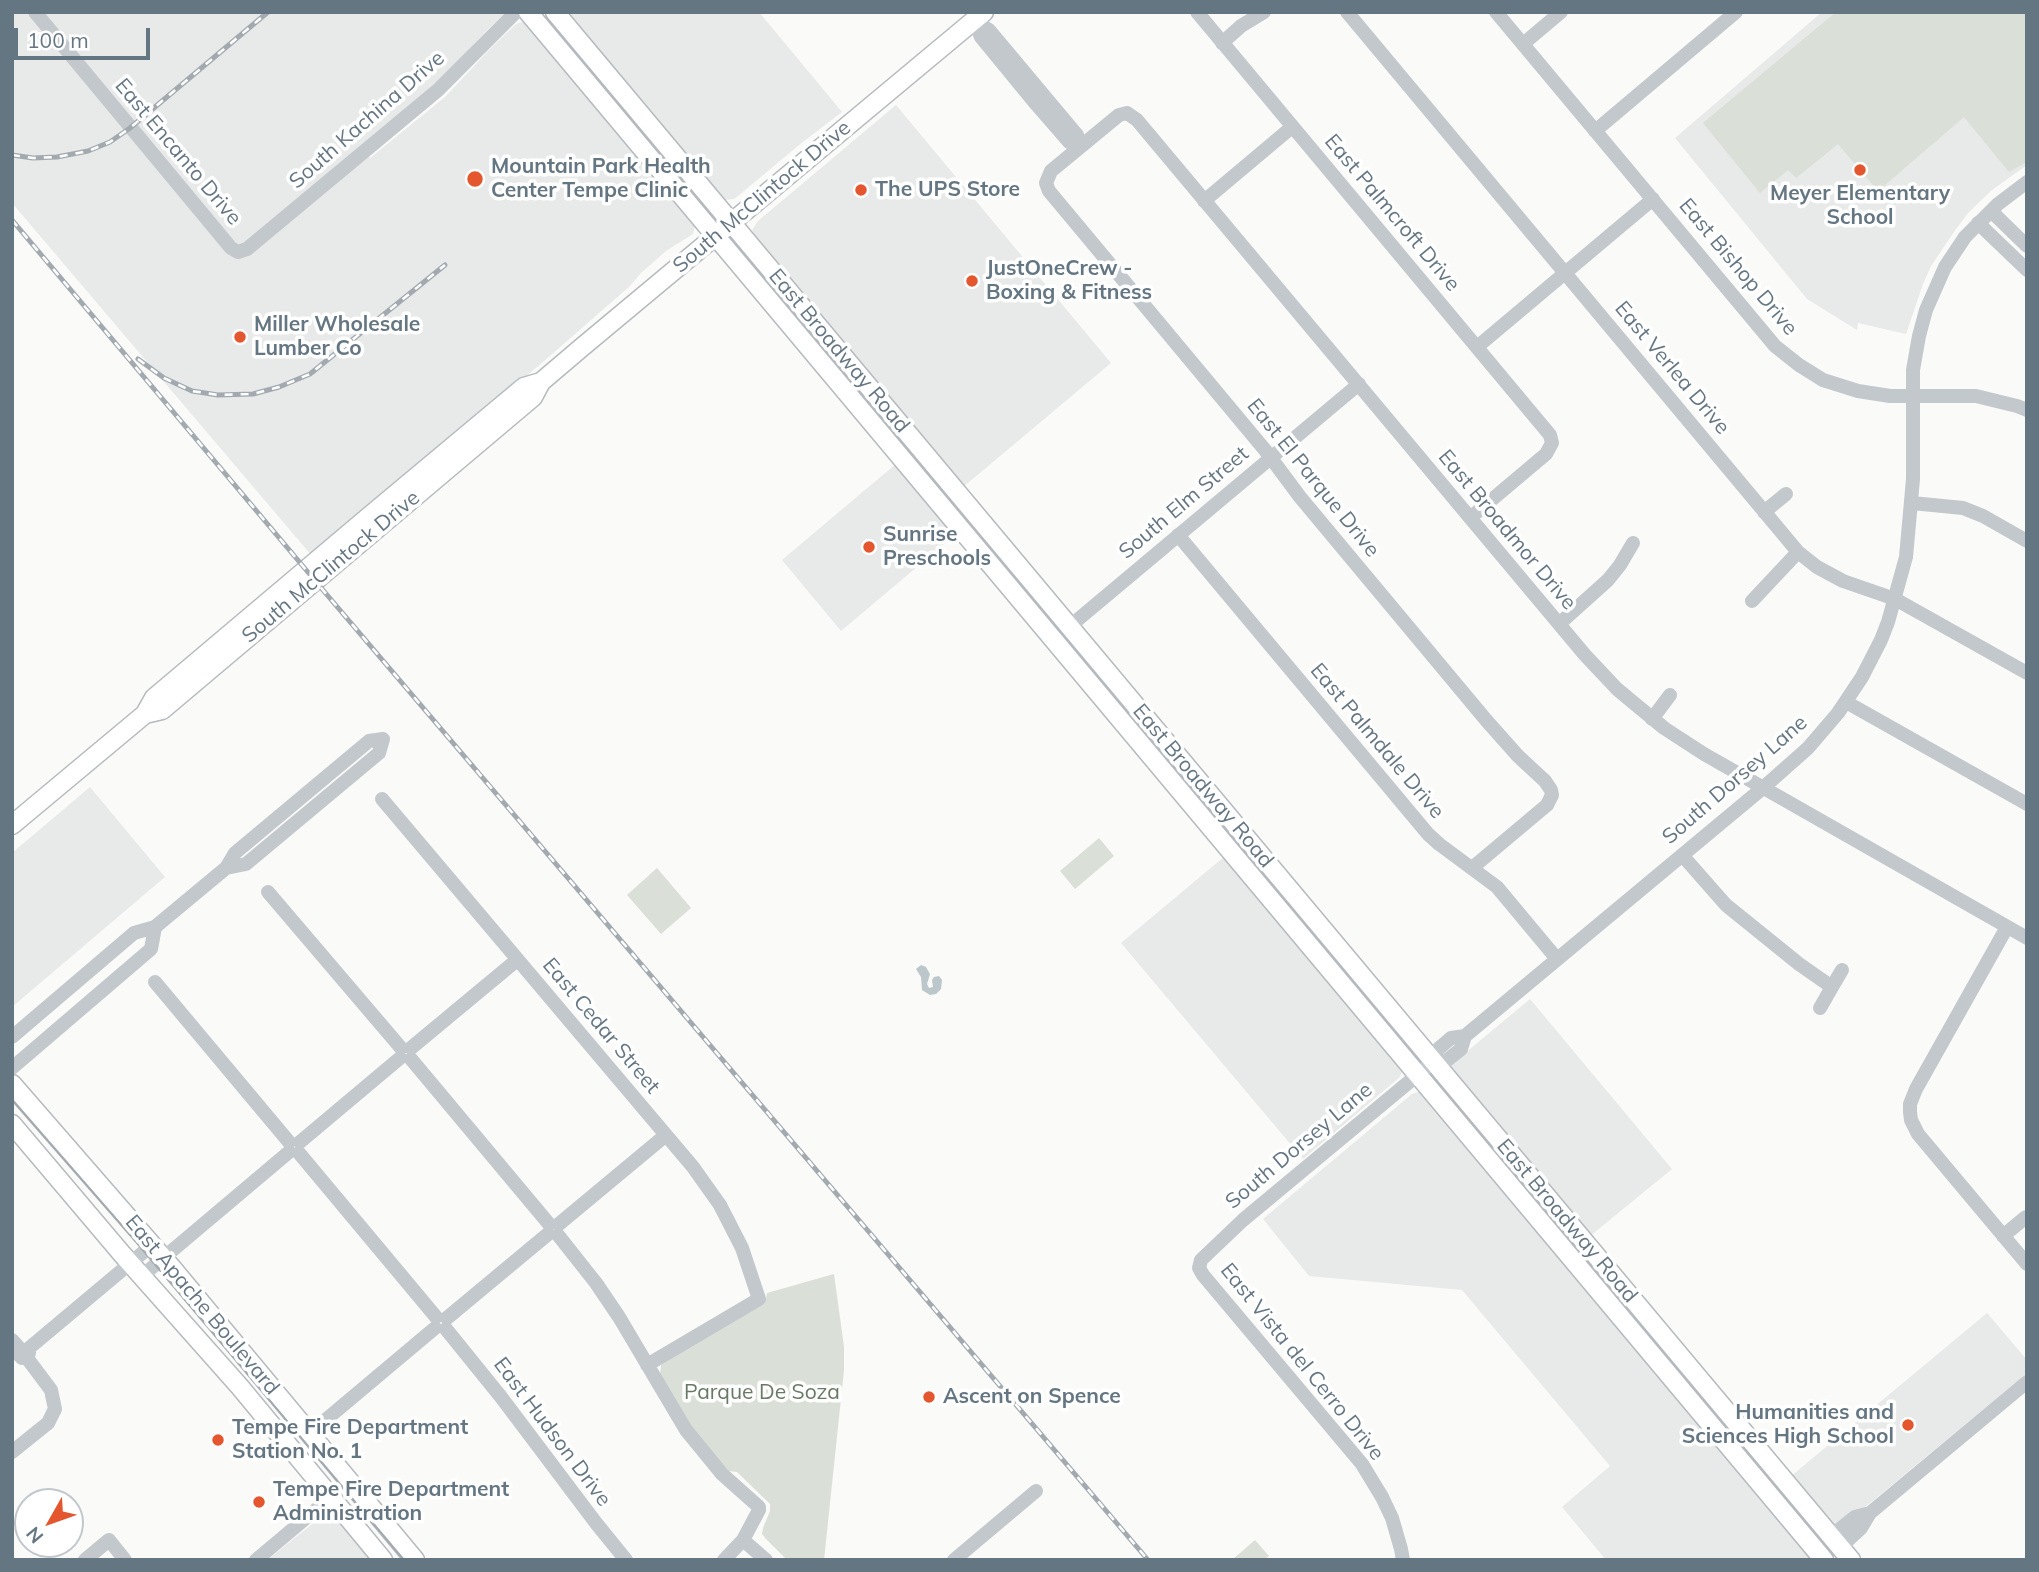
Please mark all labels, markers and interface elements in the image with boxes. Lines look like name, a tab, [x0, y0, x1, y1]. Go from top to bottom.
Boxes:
scale bar	[18, 14, 154, 58]
text: 100 m	[27, 27, 89, 53]
street label: South Kachina Drive	[284, 46, 450, 194]
street label: East Encanto Drive	[109, 74, 247, 230]
street label: South McClintock Drive	[668, 115, 856, 279]
street label: East Palmcroft Drive	[1319, 129, 1465, 297]
place label: Mountain Park Health Center Tempe Clinic	[491, 154, 711, 204]
marker: Meyer Elementary School	[1852, 162, 1868, 178]
marker: Mountain Park Health Center Tempe Clinic	[465, 169, 485, 189]
place label: The UPS Store	[875, 177, 1020, 203]
place label: Meyer Elementary School	[1770, 181, 1950, 231]
marker: The UPS Store	[853, 182, 869, 198]
street label: East Bishop Drive	[1673, 194, 1803, 340]
place label: JustOneCrew - Boxing & Fitness	[986, 256, 1152, 306]
street label: East Broadway Road	[763, 264, 915, 438]
marker: JustOneCrew - Boxing & Fitness	[964, 273, 980, 289]
street label: East Verlea Drive	[1609, 296, 1735, 440]
place label: Miller Wholesale Lumber Co	[254, 312, 420, 362]
marker: Miller Wholesale Lumber Co	[232, 329, 248, 345]
street label: East El Parque Drive	[1241, 394, 1385, 562]
street label: South Elm Street	[1114, 441, 1254, 565]
street label: East Broadmor Drive	[1433, 445, 1581, 615]
street label: South McClintock Drive	[237, 485, 425, 649]
place label: Sunrise Preschools	[883, 522, 991, 572]
marker: Sunrise Preschools	[861, 539, 877, 555]
street label: East Palmdale Drive	[1305, 658, 1449, 824]
street label: East Broadway Road	[1127, 699, 1279, 873]
street label: South Dorsey Lane	[1657, 710, 1813, 850]
street label: East Cedar Street	[537, 953, 665, 1099]
street label: South Dorsey Lane	[1221, 1077, 1377, 1215]
street label: East Broadway Road	[1491, 1134, 1643, 1308]
street label: East Apache Boulevard	[120, 1210, 284, 1400]
street label: East Vista del Cerro Drive	[1215, 1258, 1389, 1466]
street label: East Hudson Drive	[488, 1353, 616, 1511]
park label: Parque De Soza	[684, 1380, 840, 1406]
place label: Ascent on Spence	[943, 1384, 1121, 1410]
marker: Ascent on Spence	[921, 1389, 937, 1405]
place label: Humanities and Sciences High School	[1682, 1400, 1894, 1450]
place label: Tempe Fire Department Station No. 1	[232, 1415, 468, 1465]
marker: Humanities and Sciences High School	[1900, 1417, 1916, 1433]
marker: Tempe Fire Department Station No. 1	[210, 1432, 226, 1448]
place label: Tempe Fire Department Administration	[273, 1477, 509, 1527]
north arrow	[14, 1488, 84, 1558]
marker: Tempe Fire Department Administration	[251, 1494, 267, 1510]
text: N	[21, 1522, 48, 1548]

